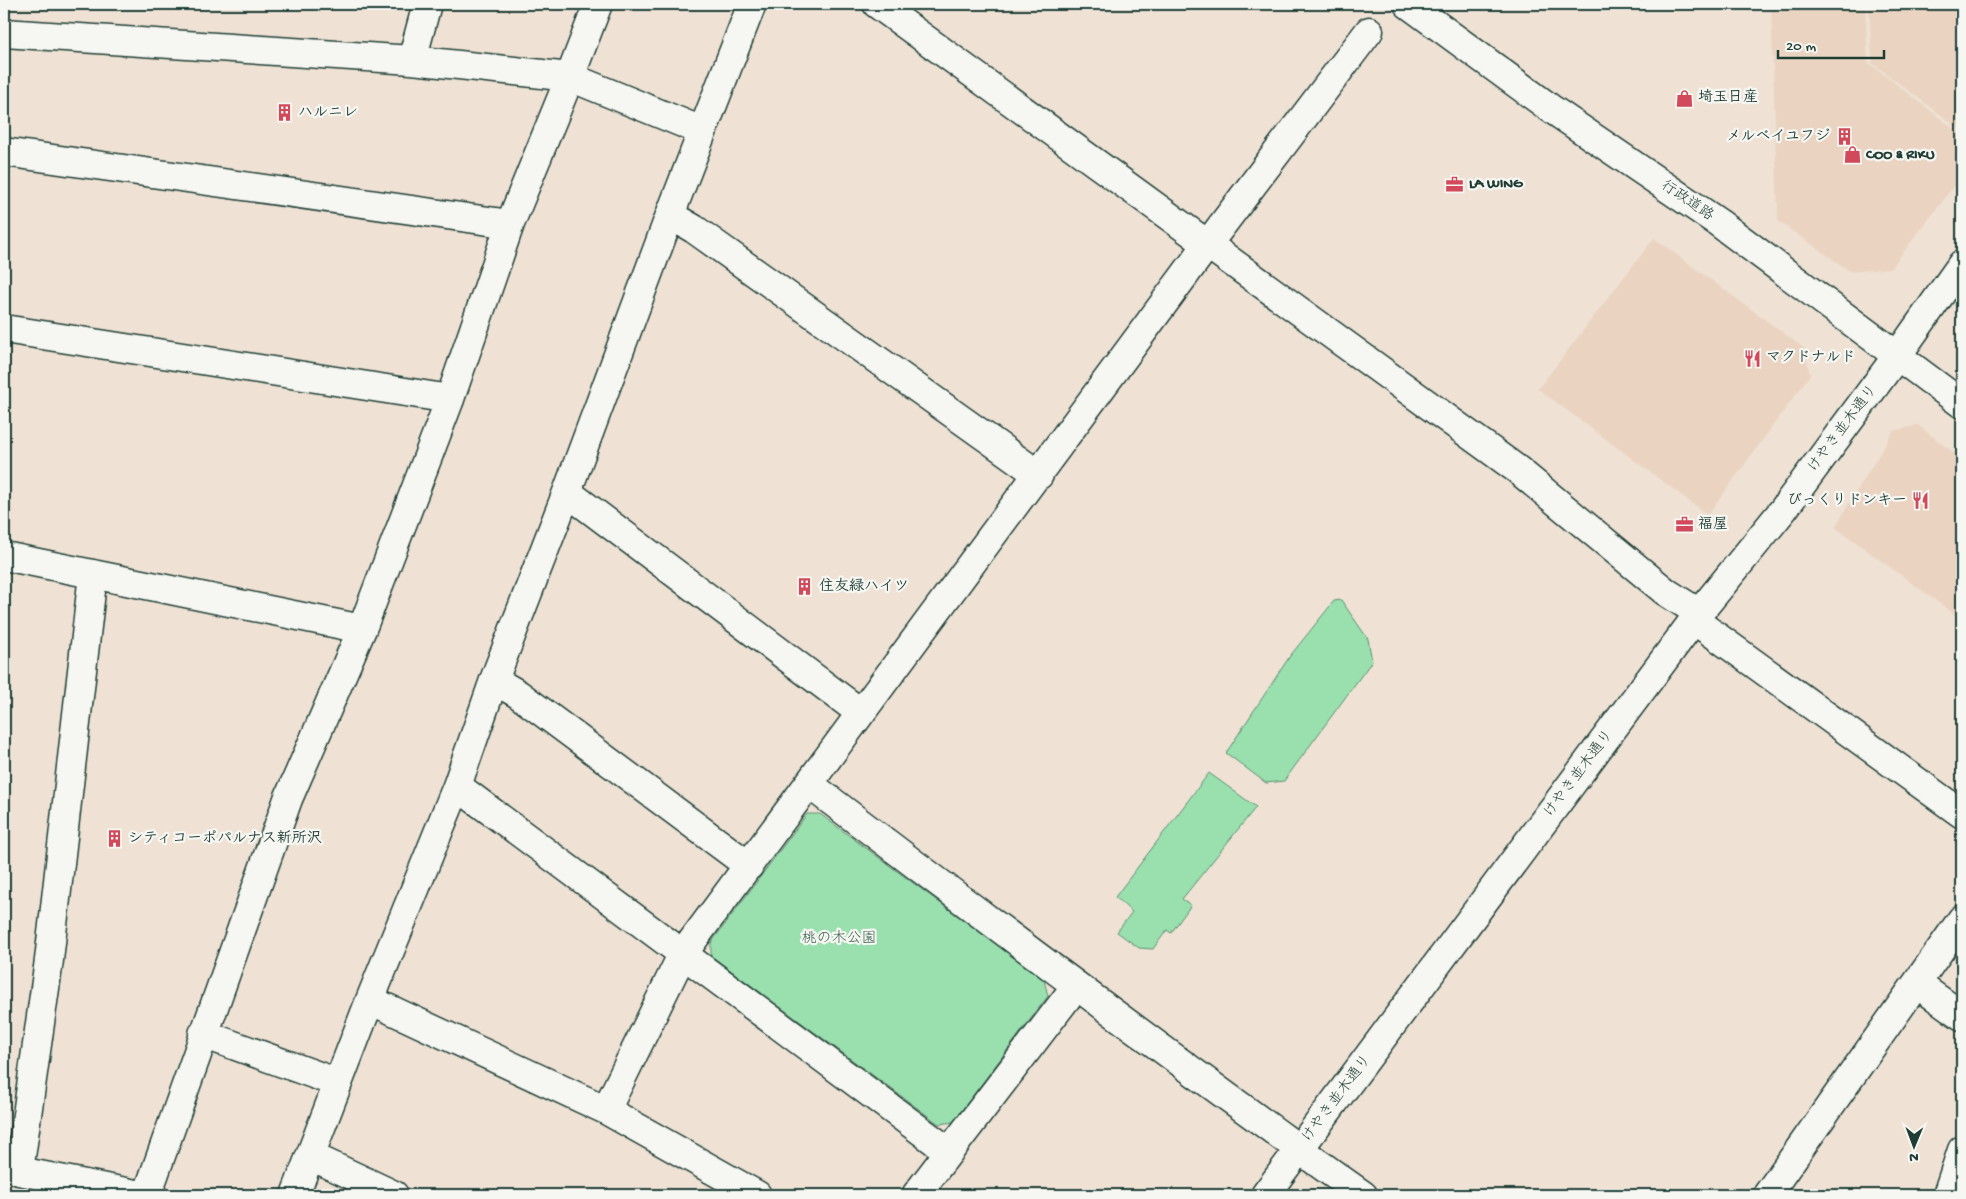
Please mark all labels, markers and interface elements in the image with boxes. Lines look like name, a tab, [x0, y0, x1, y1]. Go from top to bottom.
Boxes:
scale bar	[1778, 28, 1885, 60]
text: 20 m	[1786, 38, 1816, 56]
shop icon: 埼玉日産	[1674, 88, 1694, 108]
place label: 埼玉日産	[1698, 88, 1758, 107]
building icon: ハルニレ	[274, 103, 294, 123]
place label: ハルニレ	[298, 104, 358, 122]
building icon: メルベイユフジ	[1834, 127, 1854, 147]
place label: メルベイユフジ	[1726, 128, 1830, 146]
shop icon: COO & RIKU	[1842, 145, 1862, 165]
place label: COO & RIKU	[1865, 146, 1935, 164]
office icon: LA WING	[1445, 174, 1465, 194]
place label: LA WING	[1469, 175, 1524, 193]
street label: 行政道路	[1657, 177, 1717, 225]
restaurant icon: マクドナルド	[1742, 348, 1762, 368]
place label: マクドナルド	[1766, 349, 1855, 367]
street label: けやき並木通り	[1803, 381, 1882, 476]
restaurant icon: びっくりドンキー	[1911, 491, 1931, 511]
place label: びっくりドンキー	[1787, 492, 1907, 510]
office icon: 福屋	[1674, 515, 1694, 535]
place label: 福屋	[1698, 516, 1728, 534]
building icon: 住友緑ハイツ	[795, 577, 815, 597]
place label: 住友緑ハイツ	[819, 577, 909, 596]
street label: けやき並木通り	[1539, 726, 1618, 821]
building icon: シティコーポパルナス新所沢	[104, 829, 124, 849]
place label: シティコーポパルナス新所沢	[128, 830, 322, 848]
park label: 桃の木公園	[801, 929, 877, 948]
street label: けやき並木通り	[1297, 1051, 1376, 1146]
north arrow	[1888, 1122, 1938, 1172]
text: N	[1909, 1148, 1919, 1165]

